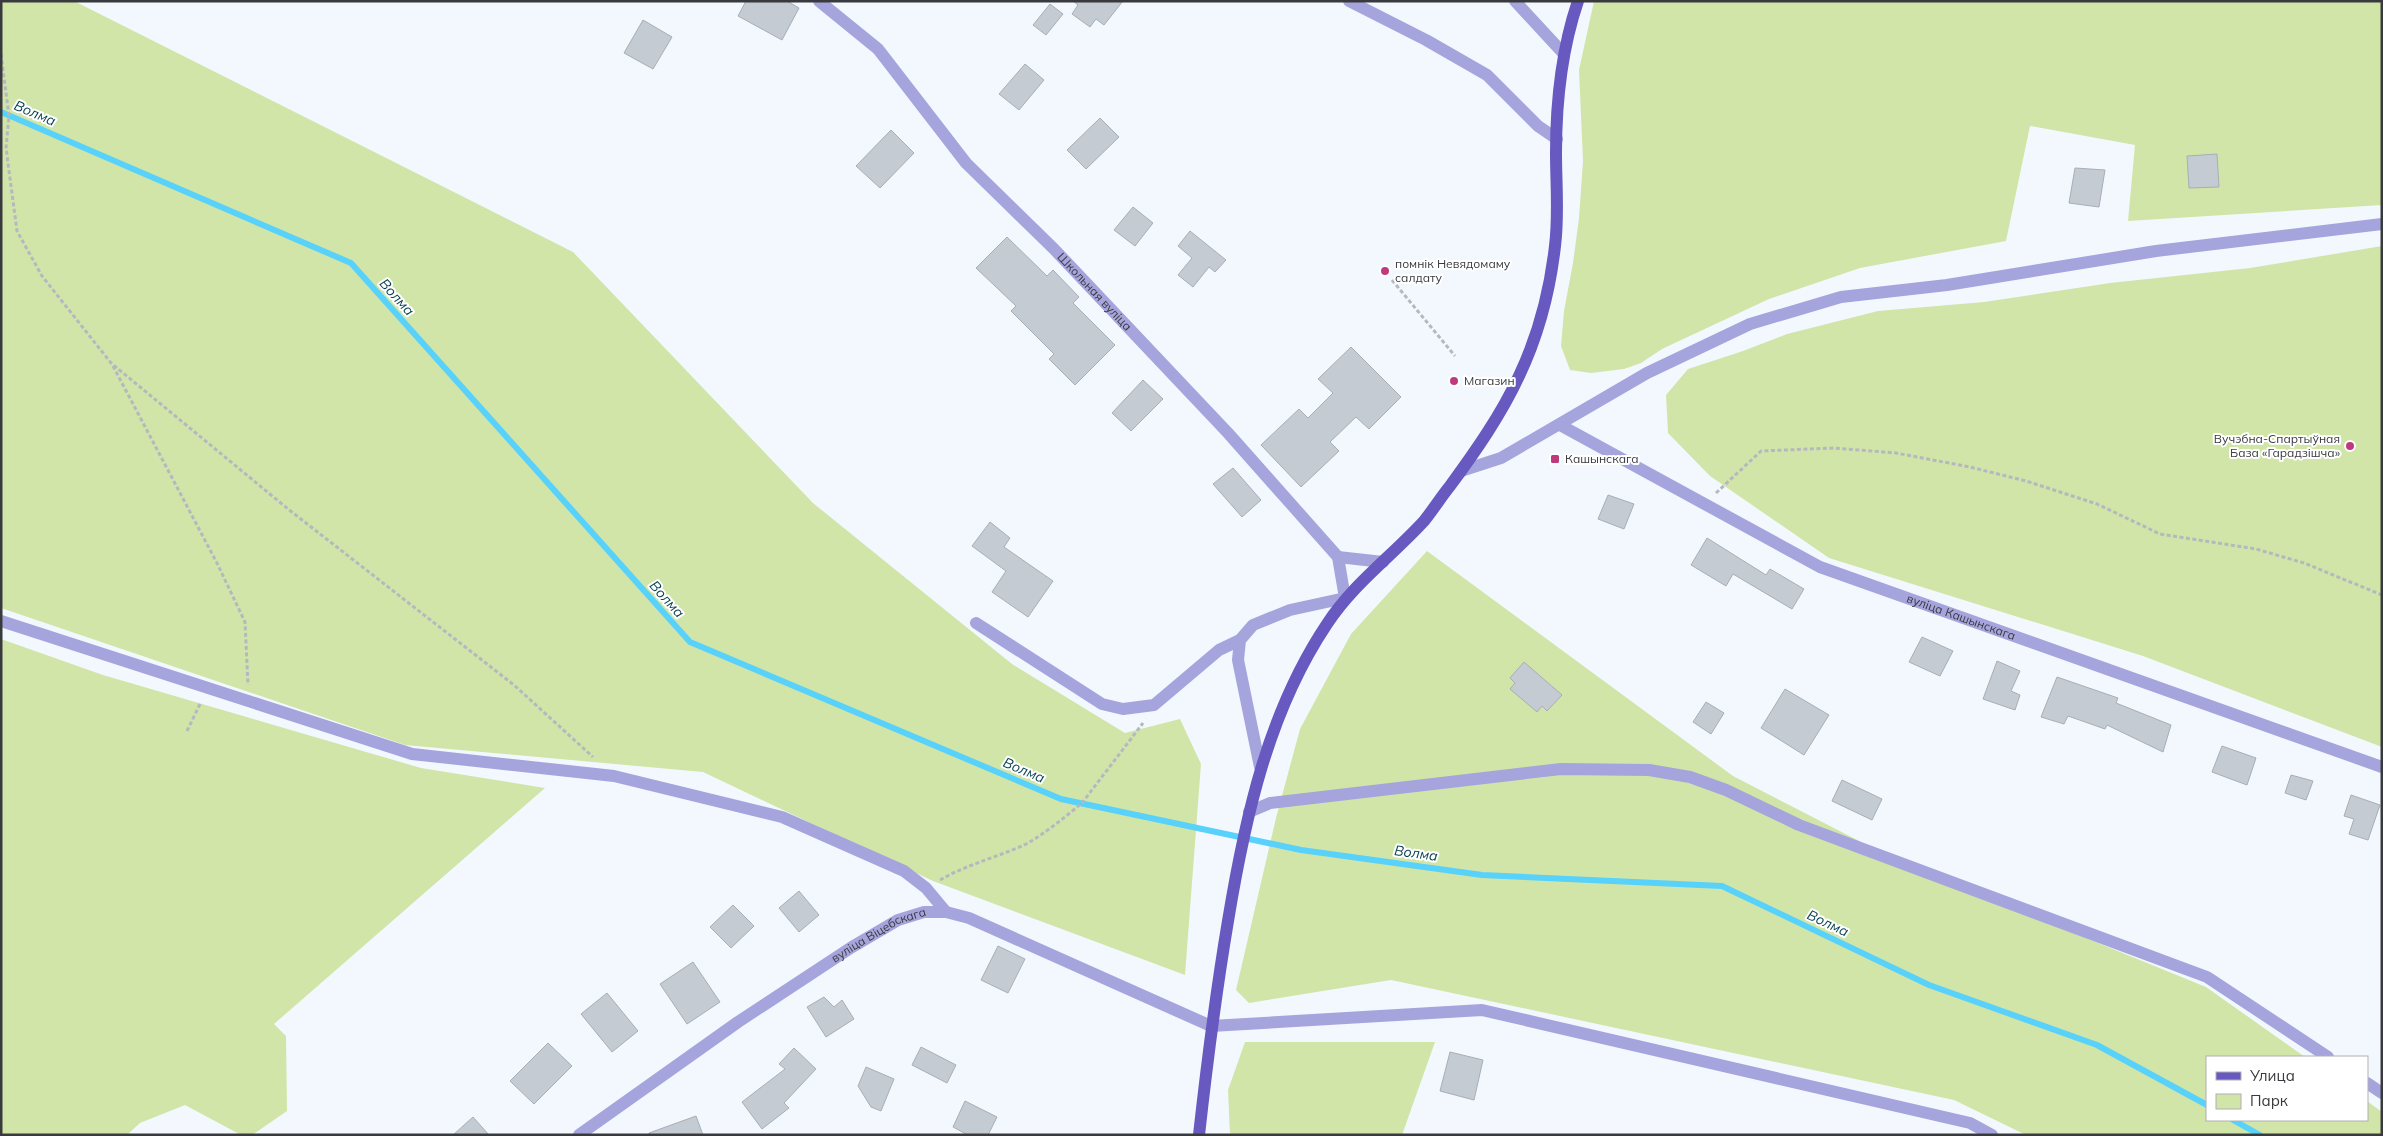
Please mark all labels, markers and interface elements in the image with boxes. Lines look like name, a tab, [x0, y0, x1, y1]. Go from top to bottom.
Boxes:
water label: Волма	[11, 96, 59, 130]
street label: Школьная вуліца	[1054, 249, 1135, 334]
place label: помнік Невядомаму салдату	[1395, 256, 1511, 285]
marker: помнік Невядомаму салдату	[1379, 265, 1391, 277]
water label: Волма	[376, 275, 419, 320]
place label: Магазин	[1464, 373, 1515, 388]
marker: Магазин	[1448, 375, 1460, 387]
place label: Вучэбна-Спартыўная База «Гарадзішча»	[2214, 431, 2341, 460]
marker: Вучэбна-Спартыўная База «Гарадзішча»	[2344, 440, 2356, 452]
place label: Кашынскага	[1565, 451, 1639, 466]
marker: Кашынскага	[1549, 453, 1561, 465]
water label: Волма	[646, 577, 689, 622]
street label: вуліца Кашынскага	[1905, 590, 2018, 643]
water label: Волма	[1000, 753, 1048, 787]
water label: Волма	[1393, 841, 1439, 865]
street label: вуліца Віцебскага	[828, 904, 928, 966]
water label: Волма	[1804, 906, 1852, 941]
legend	[2206, 1056, 2368, 1121]
text: Улица	[2249, 1066, 2295, 1085]
text: Парк	[2250, 1091, 2289, 1110]

